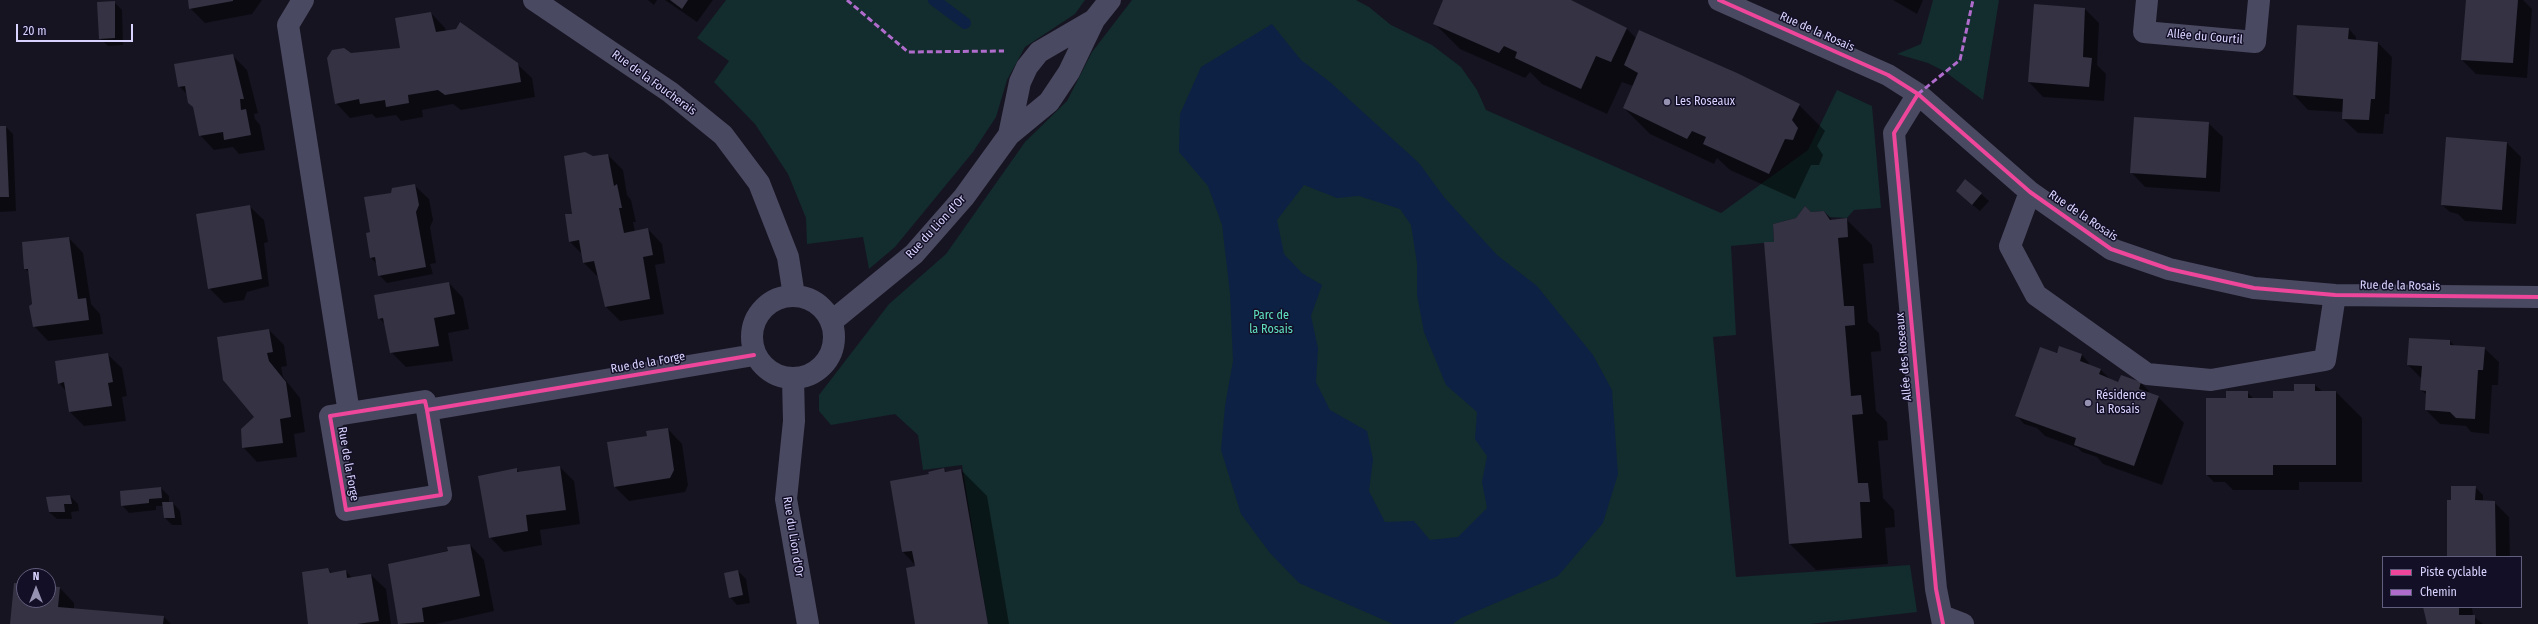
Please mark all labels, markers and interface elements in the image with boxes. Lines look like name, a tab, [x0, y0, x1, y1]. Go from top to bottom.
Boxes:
street label: Rue de la Rosais	[1777, 9, 1857, 55]
scale bar	[18, 16, 135, 42]
text: 20 m	[23, 24, 47, 38]
street label: Allée du Courtil	[2167, 27, 2243, 47]
street label: Rue de la Foucherais	[609, 47, 699, 119]
place label: Les Roseaux	[1675, 95, 1735, 109]
marker: Les Roseaux	[1662, 97, 1672, 107]
street label: Rue de la Rosais	[2046, 188, 2120, 244]
street label: Rue du Lion d'Or	[903, 192, 969, 262]
street label: Rue de la Rosais	[2360, 278, 2440, 294]
park label: Parc de la Rosais	[1249, 309, 1293, 337]
street label: Allée des Roseaux	[1893, 312, 1915, 402]
street label: Rue de la Forge	[610, 349, 686, 377]
place label: Résidence la Rosais	[2096, 389, 2146, 417]
marker: Résidence la Rosais	[2083, 398, 2093, 408]
street label: Rue de la Forge	[334, 426, 362, 502]
street label: Rue du Lion d'Or	[780, 496, 806, 578]
legend	[2382, 556, 2522, 608]
text: Piste cyclable	[2420, 565, 2487, 579]
north arrow	[16, 568, 56, 608]
text: N	[33, 570, 39, 583]
text: Chemin	[2420, 585, 2457, 599]

